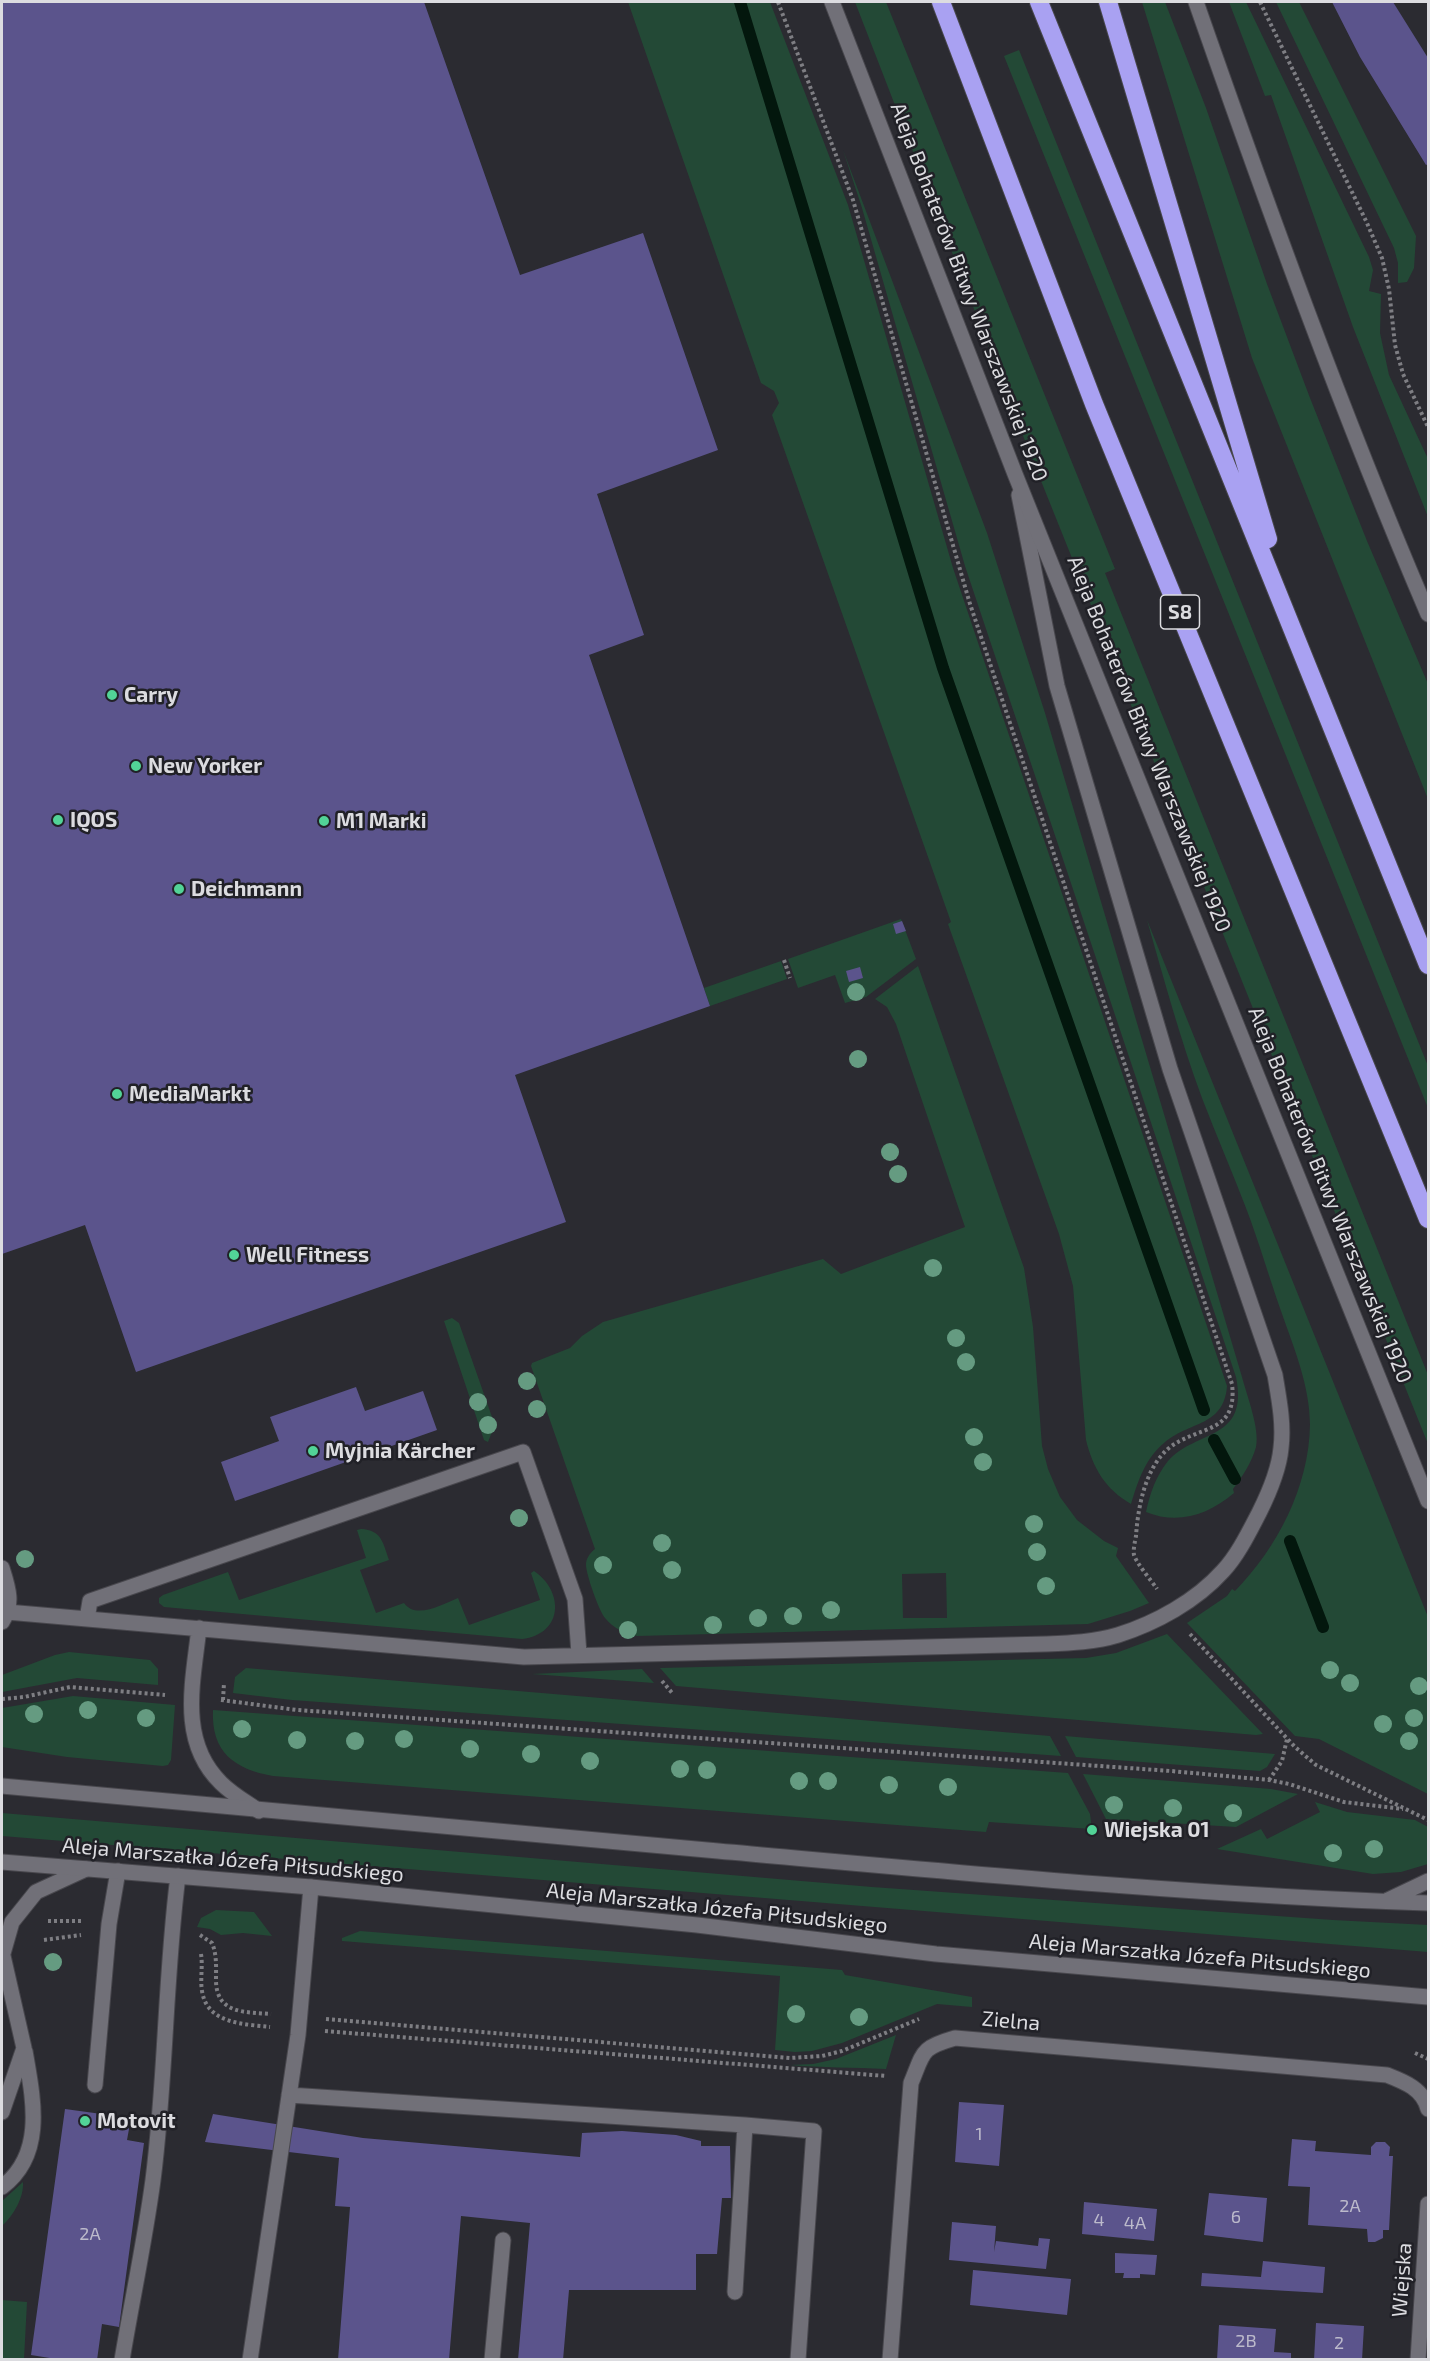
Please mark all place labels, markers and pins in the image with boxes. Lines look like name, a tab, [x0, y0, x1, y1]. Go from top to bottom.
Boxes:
place label: Carry	[124, 682, 178, 708]
marker: Carry	[105, 688, 119, 702]
place label: New Yorker	[148, 753, 262, 779]
marker: New Yorker	[129, 759, 143, 773]
place label: IQOS	[70, 807, 117, 833]
place label: M1 Marki	[336, 808, 427, 834]
marker: IQOS	[51, 813, 65, 827]
marker: M1 Marki	[317, 814, 331, 828]
place label: Deichmann	[191, 876, 302, 902]
marker: Deichmann	[172, 882, 186, 896]
place label: MediaMarkt	[129, 1081, 251, 1107]
marker: MediaMarkt	[110, 1087, 124, 1101]
place label: Well Fitness	[246, 1242, 369, 1268]
marker: Well Fitness	[227, 1248, 241, 1262]
place label: Myjnia Kärcher	[325, 1438, 475, 1464]
marker: Myjnia Kärcher	[306, 1444, 320, 1458]
place label: Wiejska 01	[1104, 1817, 1210, 1843]
marker: Wiejska 01	[1085, 1823, 1099, 1837]
place label: Motovit	[97, 2108, 176, 2134]
marker: Motovit	[78, 2114, 92, 2128]

